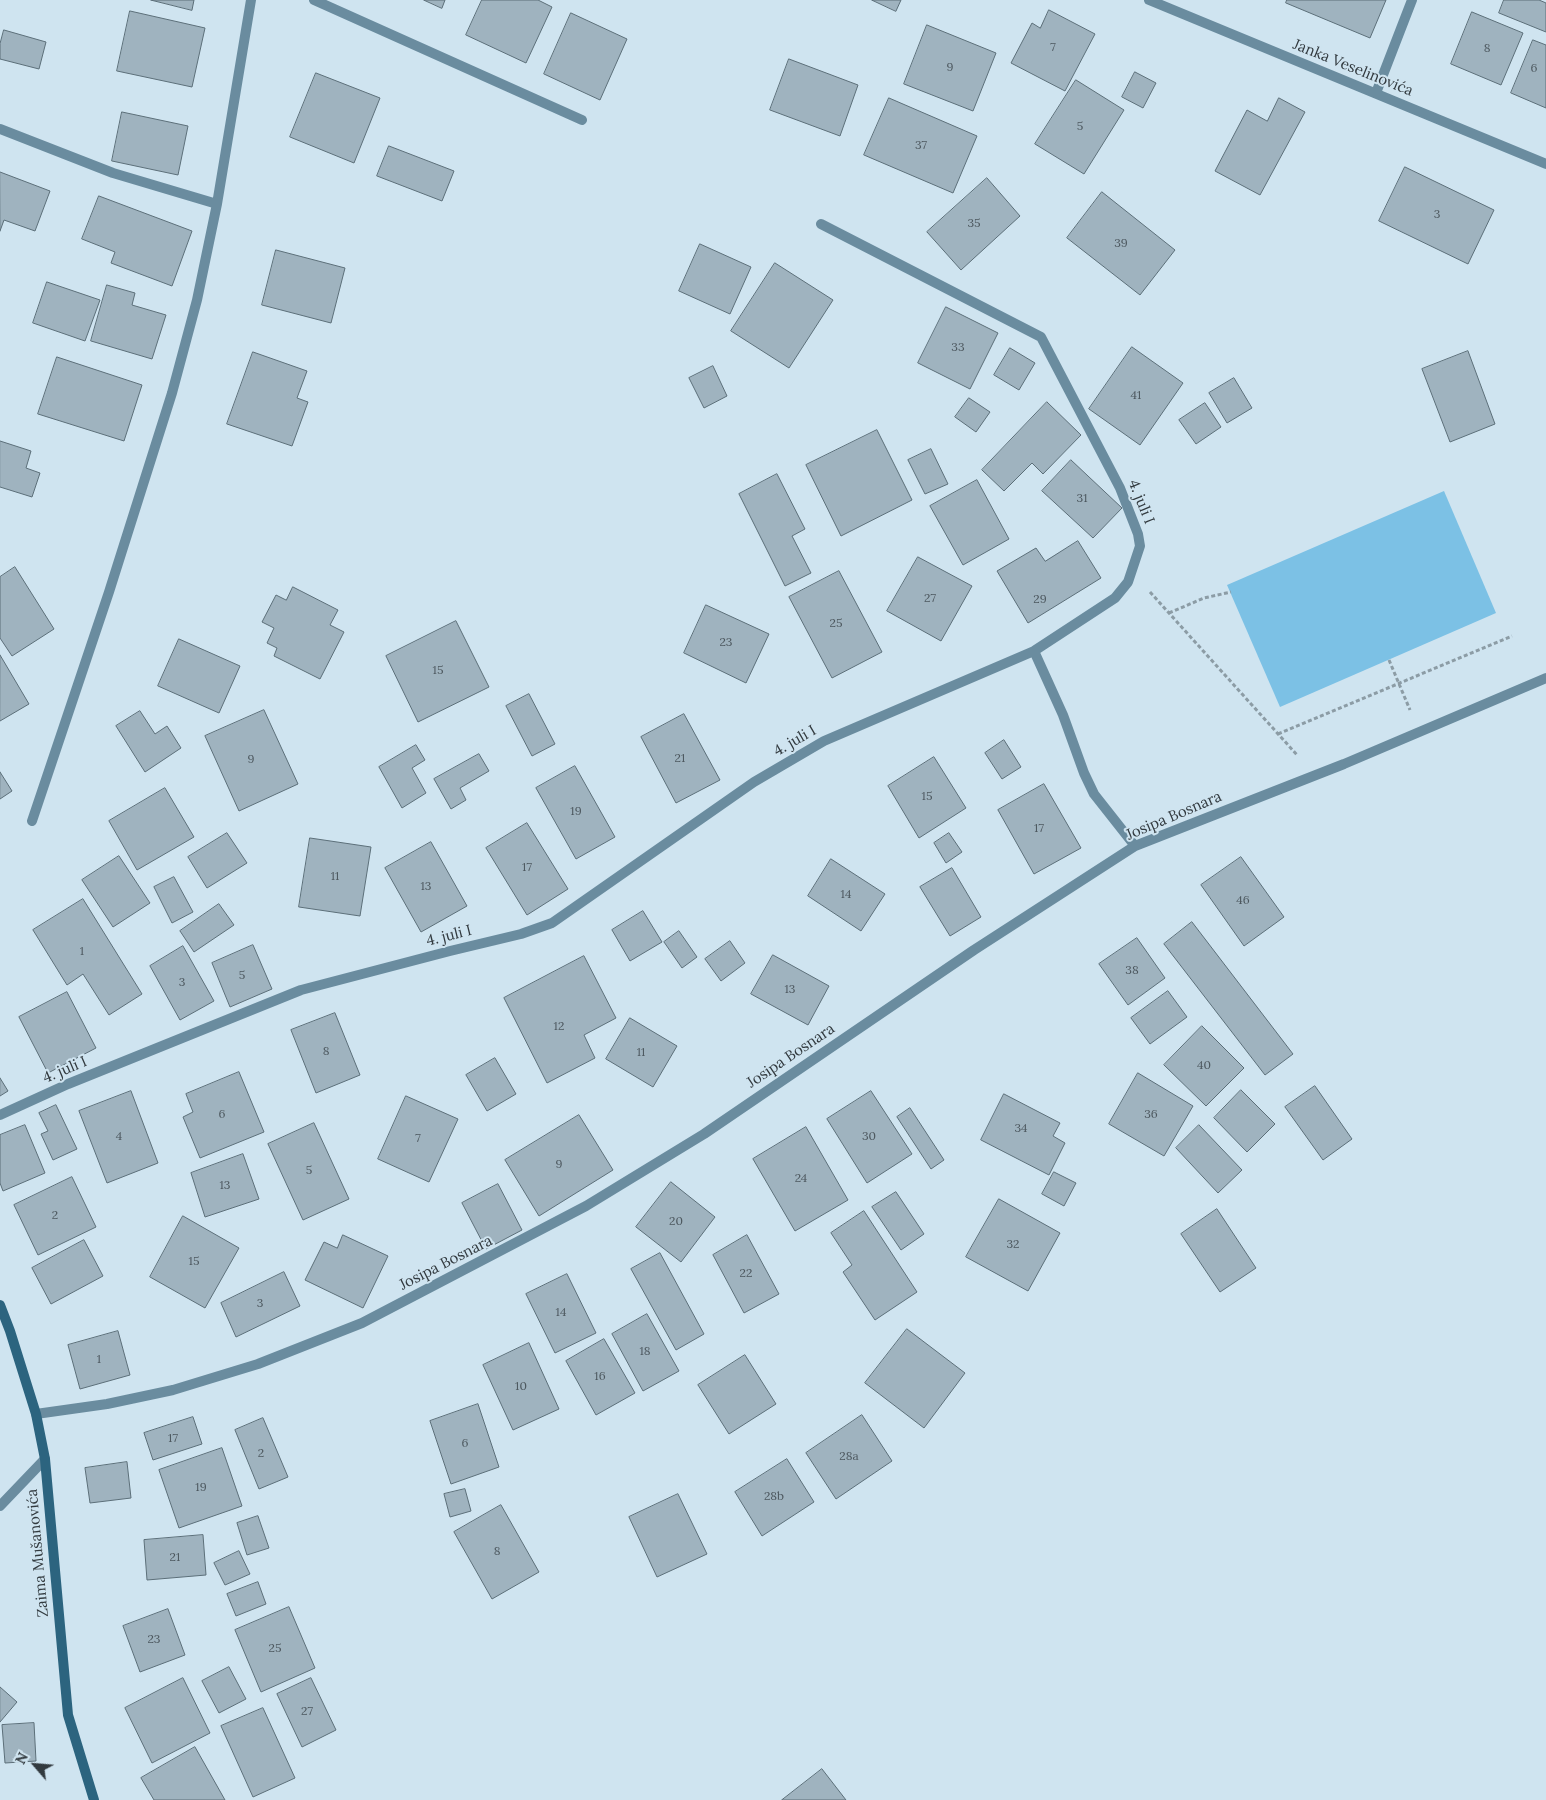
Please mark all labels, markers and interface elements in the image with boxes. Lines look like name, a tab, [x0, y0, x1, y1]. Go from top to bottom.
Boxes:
street label: Janka Veselinovića	[1290, 36, 1416, 100]
house number: 7	[1050, 41, 1056, 55]
house number: 8	[1484, 42, 1490, 56]
house number: 9	[947, 61, 953, 75]
house number: 6	[1531, 62, 1537, 76]
house number: 5	[1077, 120, 1083, 134]
house number: 37	[915, 139, 927, 153]
house number: 3	[1434, 208, 1440, 222]
house number: 35	[967, 217, 981, 231]
house number: 39	[1114, 237, 1128, 251]
house number: 33	[951, 341, 965, 355]
house number: 41	[1131, 389, 1141, 403]
street label: 4. juli I	[1124, 477, 1158, 527]
house number: 31	[1076, 492, 1088, 506]
house number: 27	[924, 592, 936, 606]
house number: 29	[1033, 593, 1047, 607]
house number: 25	[830, 617, 842, 631]
house number: 23	[720, 636, 732, 650]
house number: 15	[433, 664, 443, 678]
street label: 4. juli I	[771, 722, 819, 760]
house number: 21	[675, 752, 685, 766]
house number: 9	[248, 753, 254, 767]
street label: Josipa Bosnara	[1123, 788, 1225, 844]
house number: 15	[922, 790, 932, 804]
house number: 19	[570, 805, 582, 819]
house number: 17	[1034, 822, 1044, 836]
house number: 17	[522, 861, 532, 875]
house number: 11	[331, 870, 339, 884]
house number: 13	[420, 880, 432, 894]
house number: 14	[841, 888, 851, 902]
house number: 46	[1236, 894, 1250, 908]
street label: 4. juli I	[425, 922, 473, 950]
house number: 1	[80, 945, 84, 959]
house number: 38	[1125, 964, 1139, 978]
house number: 5	[239, 969, 245, 983]
house number: 3	[179, 976, 185, 990]
house number: 13	[784, 983, 796, 997]
house number: 12	[554, 1020, 564, 1034]
street label: Josipa Bosnara	[744, 1020, 838, 1092]
house number: 8	[323, 1045, 329, 1059]
house number: 11	[637, 1046, 645, 1060]
street label: 4. juli I	[40, 1053, 90, 1087]
house number: 40	[1197, 1059, 1211, 1073]
house number: 6	[219, 1108, 225, 1122]
house number: 36	[1144, 1108, 1158, 1122]
house number: 34	[1014, 1122, 1028, 1136]
house number: 4	[116, 1130, 122, 1144]
house number: 30	[862, 1130, 876, 1144]
house number: 7	[415, 1132, 421, 1146]
house number: 9	[556, 1158, 562, 1172]
house number: 5	[306, 1164, 312, 1178]
house number: 24	[795, 1172, 807, 1186]
house number: 13	[219, 1179, 231, 1193]
house number: 2	[52, 1209, 58, 1223]
house number: 20	[669, 1215, 683, 1229]
street label: Josipa Bosnara	[396, 1232, 496, 1294]
house number: 32	[1006, 1238, 1020, 1252]
house number: 15	[189, 1255, 199, 1269]
house number: 22	[740, 1267, 752, 1281]
house number: 3	[257, 1297, 263, 1311]
house number: 14	[556, 1306, 566, 1320]
house number: 18	[639, 1345, 651, 1359]
house number: 1	[97, 1353, 101, 1367]
house number: 16	[594, 1370, 606, 1384]
house number: 10	[515, 1380, 527, 1394]
house number: 17	[168, 1432, 178, 1446]
house number: 6	[462, 1437, 468, 1451]
house number: 2	[258, 1447, 264, 1461]
house number: 28a	[839, 1450, 859, 1464]
house number: 19	[195, 1481, 207, 1495]
street label: Zaima Mušanovića	[23, 1488, 53, 1618]
house number: 28b	[764, 1490, 784, 1504]
house number: 8	[494, 1545, 500, 1559]
house number: 21	[170, 1551, 180, 1565]
house number: 23	[148, 1633, 160, 1647]
house number: 25	[269, 1642, 281, 1656]
house number: 27	[301, 1705, 313, 1719]
north arrow	[10, 1740, 60, 1790]
text: N	[11, 1749, 32, 1767]

